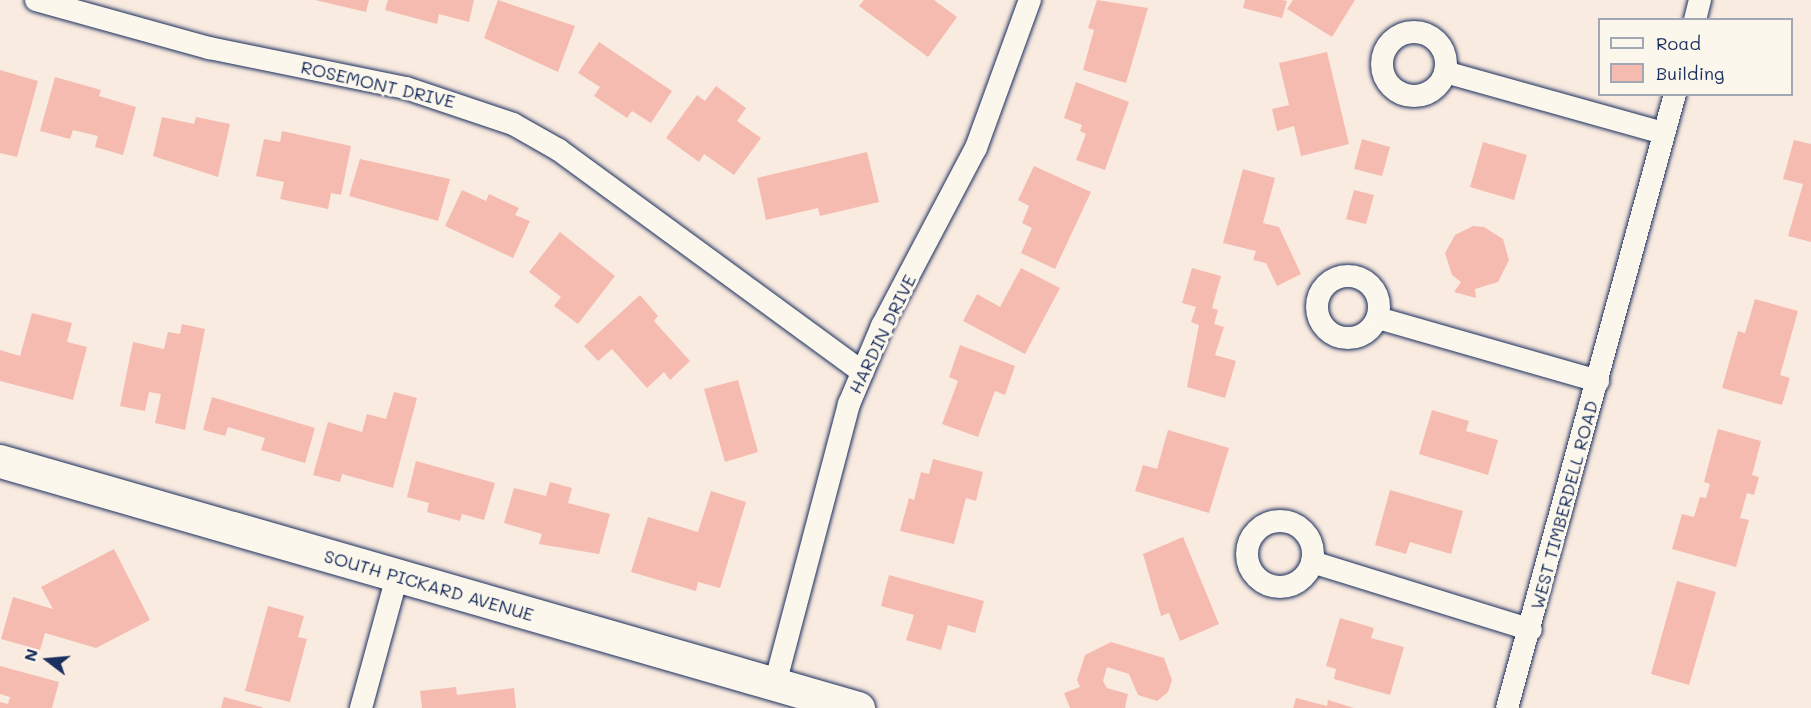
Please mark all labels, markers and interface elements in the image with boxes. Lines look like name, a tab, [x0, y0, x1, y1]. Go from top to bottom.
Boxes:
legend	[1598, 18, 1793, 96]
text: Road	[1656, 31, 1701, 55]
street label: ROSEMONT DRIVE	[299, 56, 457, 112]
text: Building	[1656, 61, 1724, 85]
street label: HARDIN DRIVE	[844, 271, 920, 397]
street label: WEST TIMBERDELL ROAD	[1526, 398, 1602, 612]
street label: SOUTH PICKARD AVENUE	[322, 545, 536, 625]
north arrow	[18, 630, 78, 690]
text: N	[18, 646, 42, 664]

